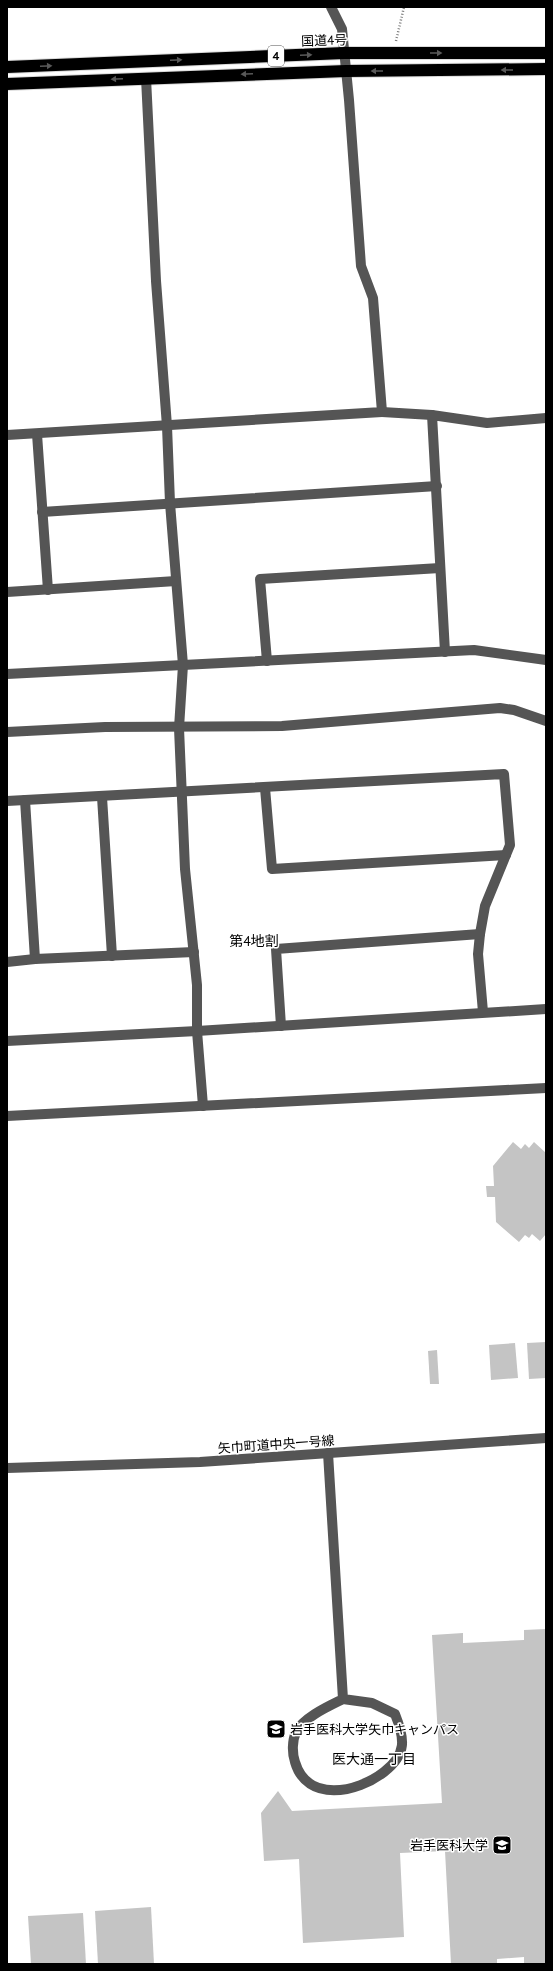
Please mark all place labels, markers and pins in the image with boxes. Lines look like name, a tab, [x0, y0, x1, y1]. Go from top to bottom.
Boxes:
school or university icon: 岩手医科大学矢巾キャンパス	[265, 1718, 287, 1740]
place label: 岩手医科大学矢巾キャンパス	[290, 1721, 459, 1738]
school or university icon: 岩手医科大学	[491, 1834, 513, 1856]
place label: 岩手医科大学	[410, 1837, 488, 1854]

